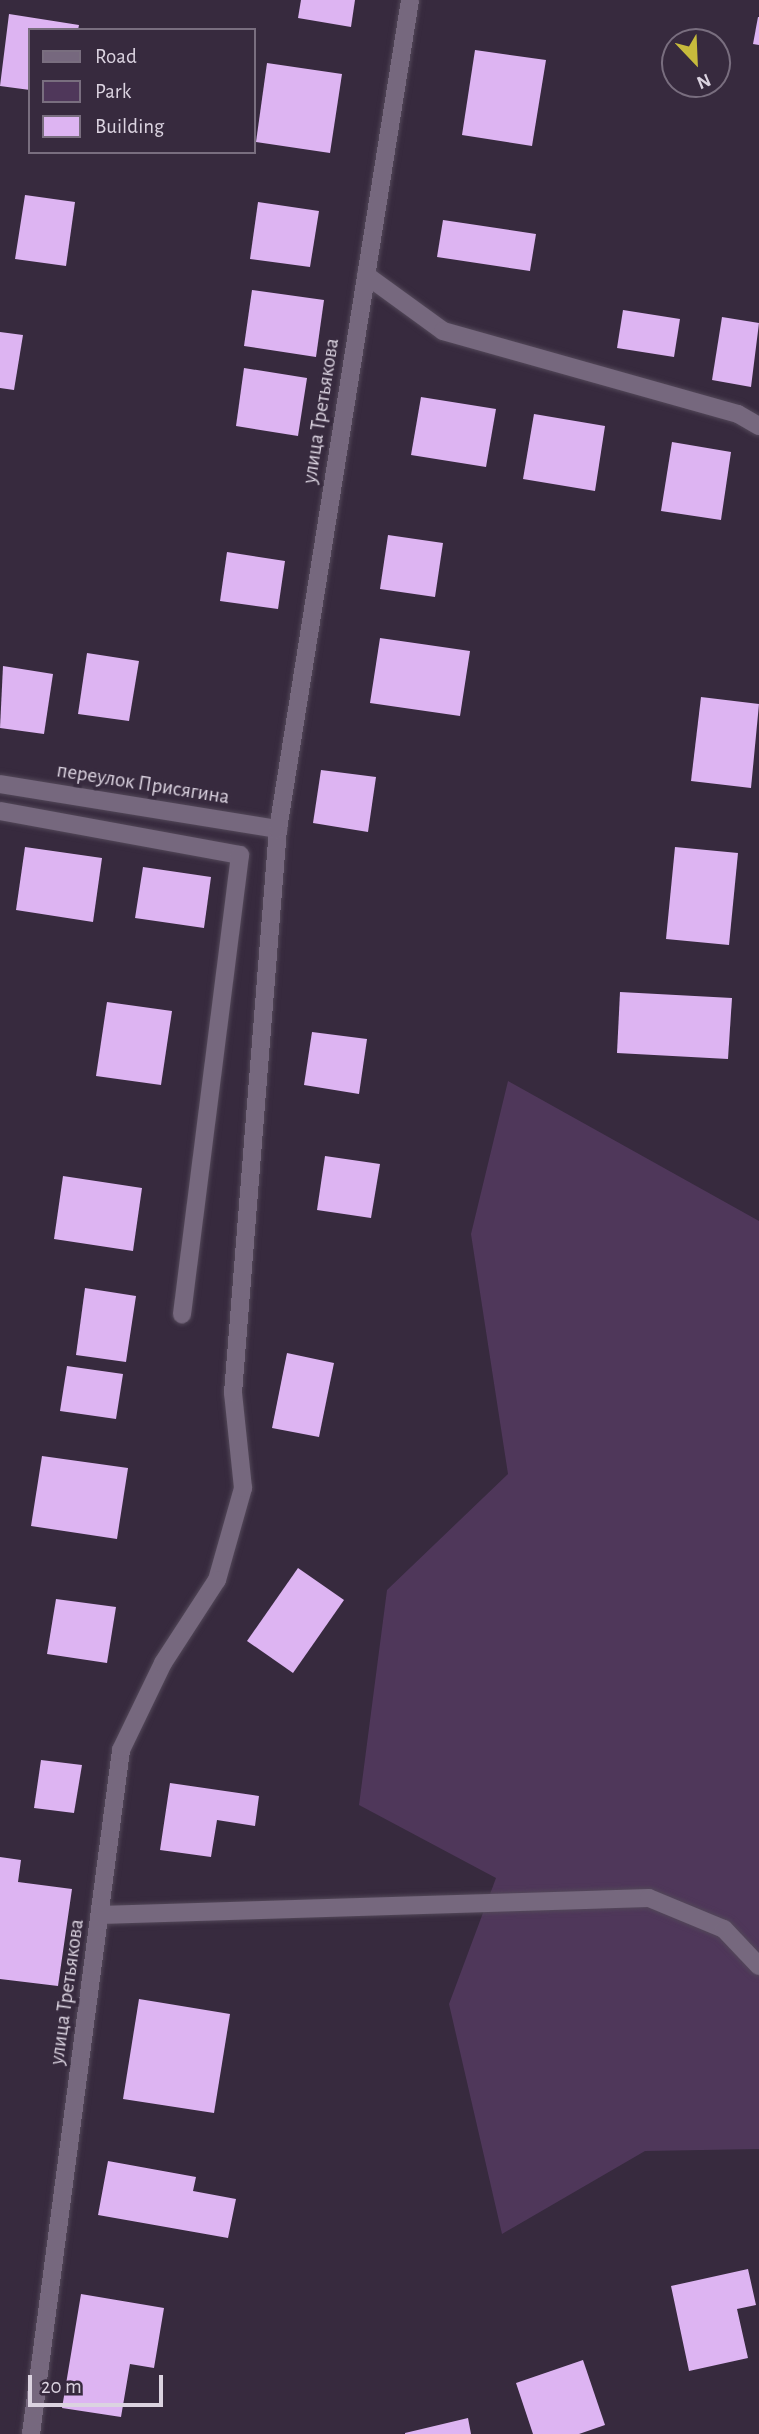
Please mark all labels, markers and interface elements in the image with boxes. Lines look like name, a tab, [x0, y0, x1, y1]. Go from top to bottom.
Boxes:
legend	[28, 28, 256, 154]
north arrow	[661, 28, 731, 98]
text: Road	[95, 46, 137, 67]
text: N	[694, 70, 713, 92]
text: Park	[95, 81, 131, 102]
text: Building	[95, 116, 164, 137]
street label: улица Третьякова	[297, 337, 345, 485]
street label: переулок Присягина	[55, 758, 231, 810]
street label: улица Третьякова	[44, 1918, 90, 2066]
scale bar	[32, 2360, 166, 2404]
text: 20 m	[41, 2376, 82, 2397]

